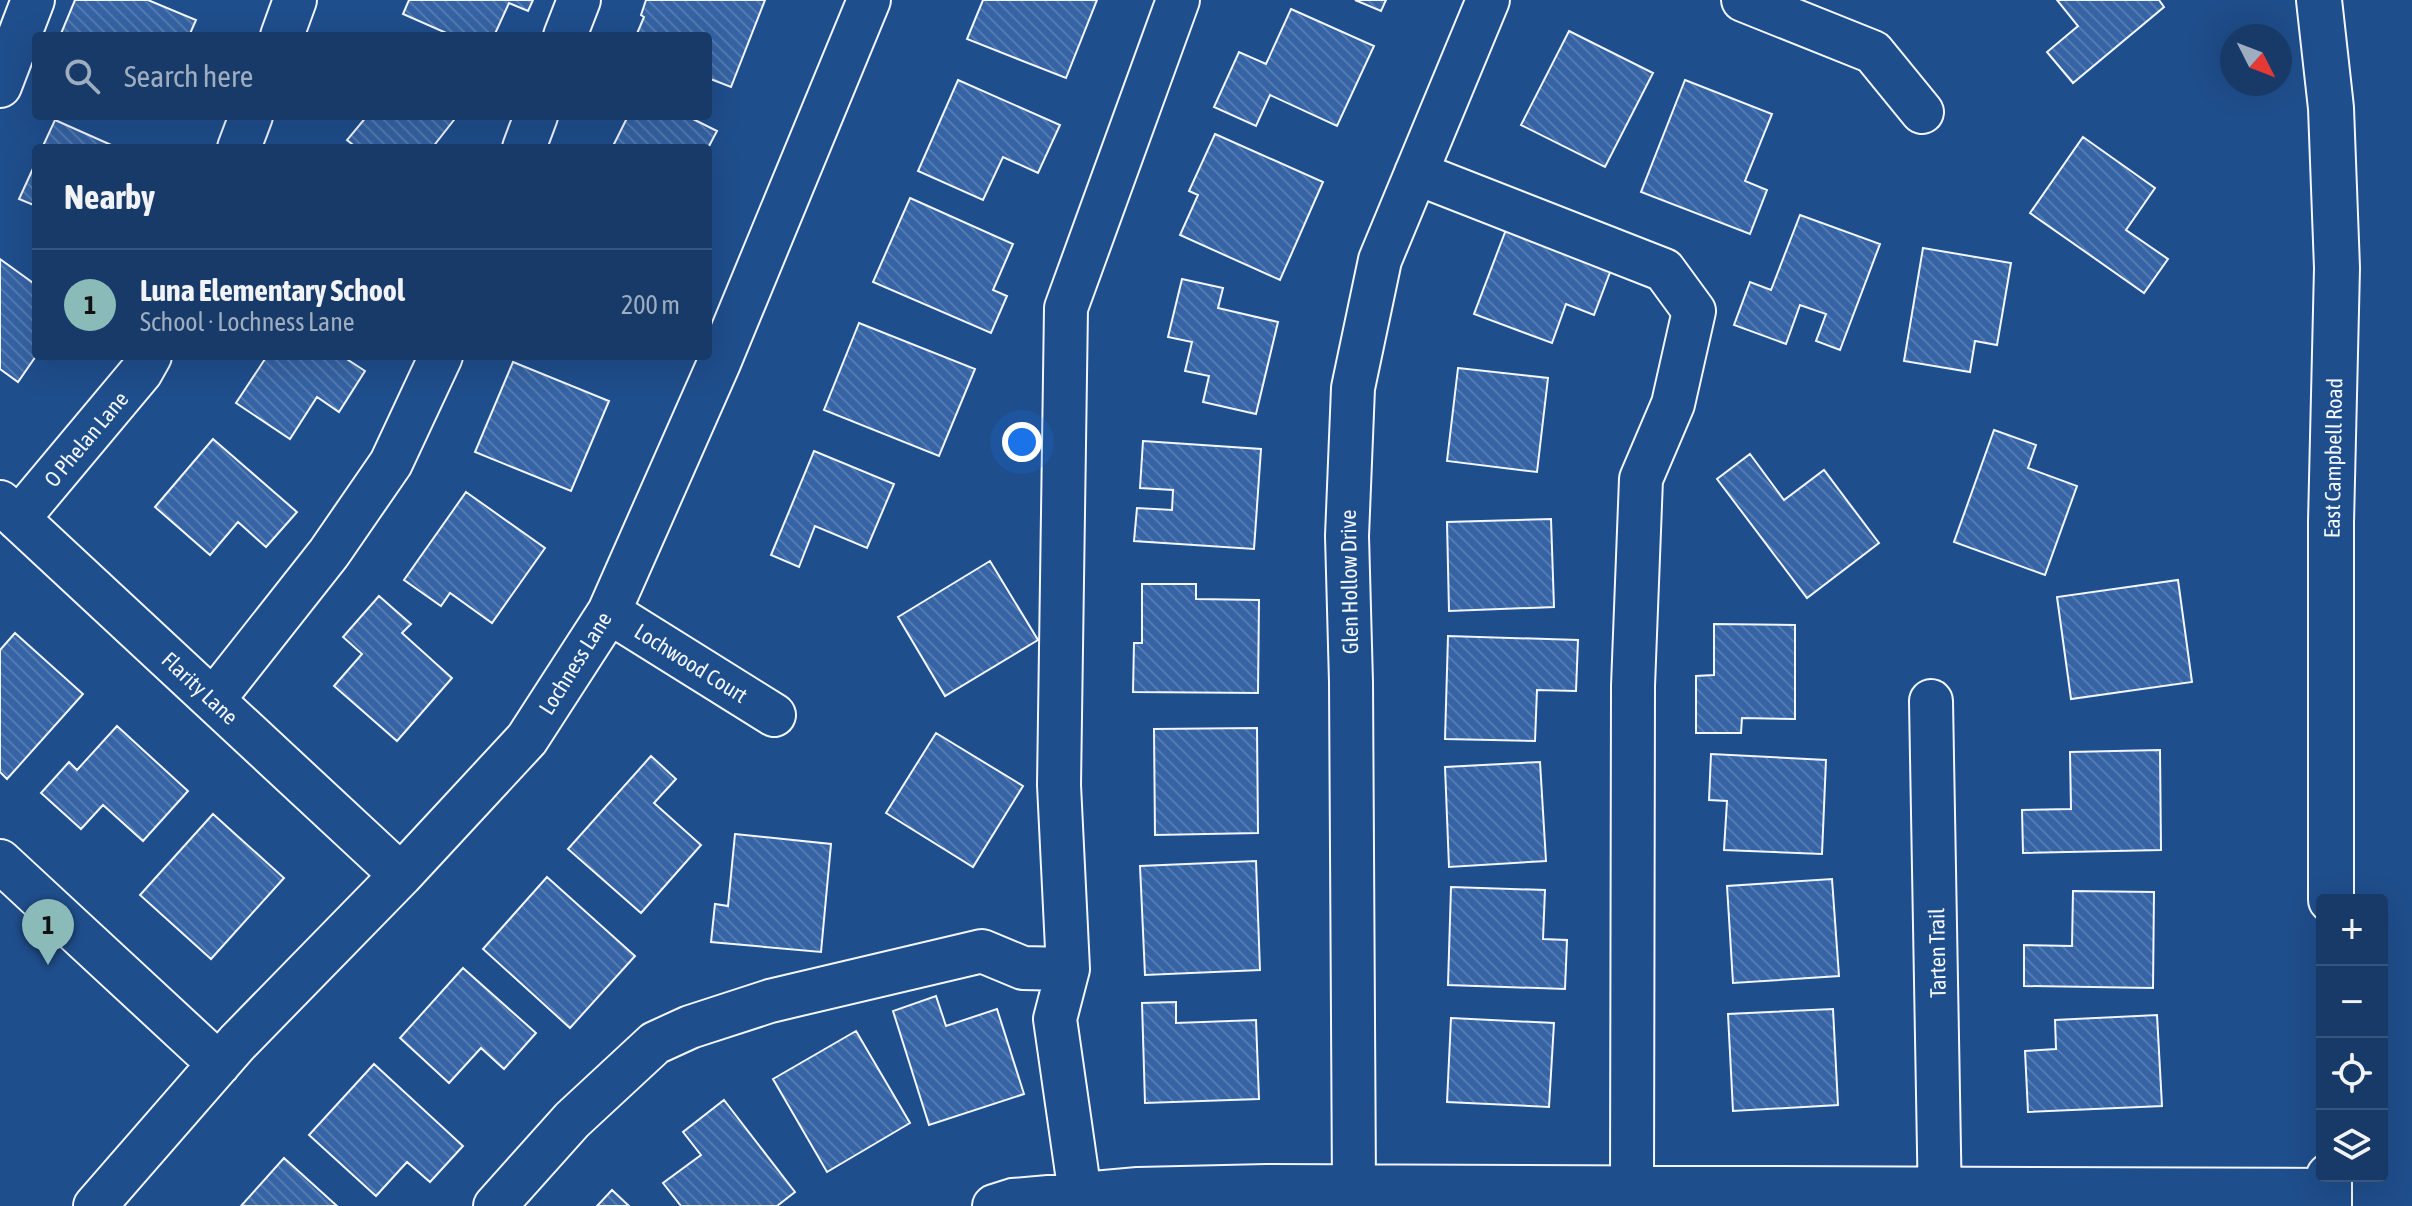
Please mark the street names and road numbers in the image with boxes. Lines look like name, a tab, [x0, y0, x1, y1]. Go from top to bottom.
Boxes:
street label: East Campbell Road	[2319, 378, 2347, 538]
street label: O Phelan Lane	[39, 386, 133, 492]
street label: Glen Hollow Drive	[1335, 510, 1363, 654]
street label: Lochness Lane	[533, 607, 617, 719]
street label: Lochwood Court	[630, 618, 752, 708]
street label: Flarity Lane	[157, 646, 243, 730]
street label: Tarten Trail	[1923, 908, 1951, 998]

